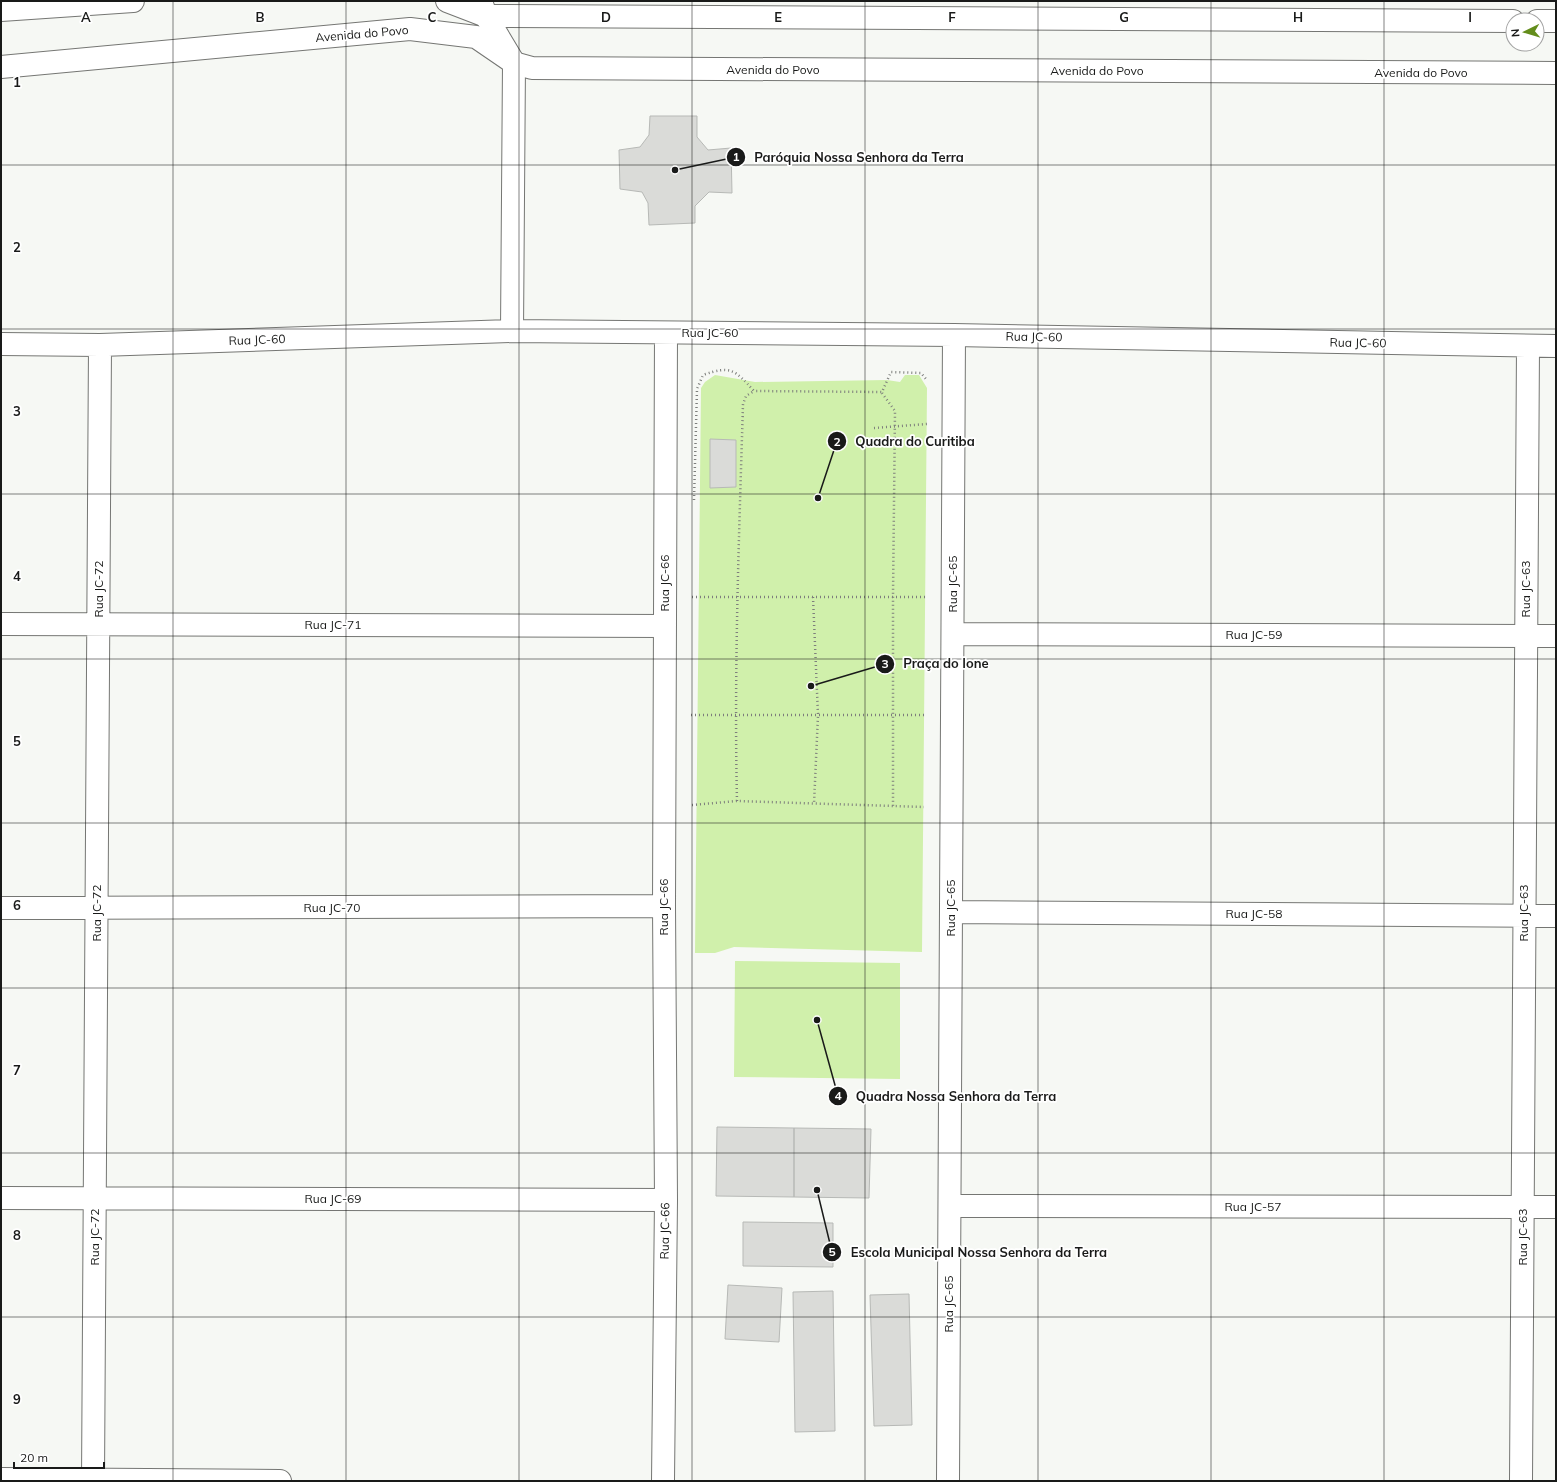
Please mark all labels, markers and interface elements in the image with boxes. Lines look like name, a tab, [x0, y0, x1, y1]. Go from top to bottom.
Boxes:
text: A	[81, 9, 91, 25]
text: B	[256, 9, 265, 25]
text: C	[428, 9, 437, 25]
text: D	[601, 9, 611, 25]
text: E	[774, 9, 782, 25]
text: F	[948, 9, 956, 25]
text: G	[1119, 9, 1129, 25]
text: H	[1293, 9, 1303, 25]
text: I	[1468, 9, 1472, 25]
north arrow	[1505, 12, 1545, 52]
street label: Avenida do Povo	[315, 22, 409, 45]
text: N	[1508, 28, 1522, 38]
street label: Avenida do Povo	[726, 62, 820, 77]
street label: Avenida do Povo	[1050, 63, 1144, 78]
street label: Avenida do Povo	[1374, 65, 1468, 80]
text: 1	[13, 74, 21, 90]
callout: Paróquia Nossa Senhora da Terra	[726, 144, 972, 169]
text: 1	[732, 149, 740, 164]
text: Paróquia Nossa Senhora da Terra	[754, 149, 964, 165]
text: 2	[13, 239, 21, 255]
street label: Rua JC-60	[682, 325, 738, 340]
street label: Rua JC-60	[1005, 329, 1063, 344]
street label: Rua JC-60	[228, 331, 286, 348]
street label: Rua JC-60	[1329, 335, 1387, 350]
text: 3	[13, 403, 21, 419]
callout: Quadra do Curitiba	[827, 429, 983, 454]
text: Quadra do Curitiba	[855, 433, 975, 449]
text: 2	[833, 434, 841, 449]
street label: Rua JC-66	[657, 555, 672, 611]
street label: Rua JC-65	[945, 556, 960, 612]
street label: Rua JC-72	[91, 561, 106, 617]
street label: Rua JC-63	[1518, 561, 1533, 617]
text: 4	[13, 568, 21, 584]
street label: Rua JC-71	[305, 617, 361, 632]
street label: Rua JC-59	[1226, 627, 1282, 642]
callout: Praça do Ione	[875, 651, 997, 676]
text: Praça do Ione	[903, 655, 989, 671]
text: 3	[881, 656, 889, 671]
text: 5	[13, 733, 21, 749]
street label: Rua JC-66	[656, 879, 671, 935]
street label: Rua JC-65	[943, 880, 958, 936]
street label: Rua JC-72	[89, 885, 104, 941]
street label: Rua JC-63	[1516, 885, 1531, 941]
text: 6	[13, 897, 21, 913]
street label: Rua JC-70	[304, 900, 360, 915]
street label: Rua JC-58	[1226, 906, 1282, 921]
text: 7	[13, 1062, 21, 1078]
callout: Quadra Nossa Senhora da Terra	[828, 1083, 1064, 1108]
text: 4	[834, 1088, 842, 1103]
text: Quadra Nossa Senhora da Terra	[856, 1088, 1056, 1104]
street label: Rua JC-69	[305, 1191, 361, 1206]
street label: Rua JC-57	[1225, 1199, 1281, 1214]
street label: Rua JC-66	[657, 1202, 672, 1260]
street label: Rua JC-72	[87, 1209, 102, 1265]
street label: Rua JC-63	[1515, 1209, 1530, 1265]
text: 8	[13, 1227, 21, 1243]
callout: Escola Municipal Nossa Senhora da Terra	[822, 1240, 1115, 1265]
text: 5	[828, 1244, 836, 1259]
text: Escola Municipal Nossa Senhora da Terra	[851, 1244, 1107, 1260]
street label: Rua JC-65	[941, 1276, 956, 1332]
text: 9	[13, 1391, 21, 1407]
scale bar	[14, 1444, 104, 1470]
text: 20 m	[20, 1450, 48, 1465]

